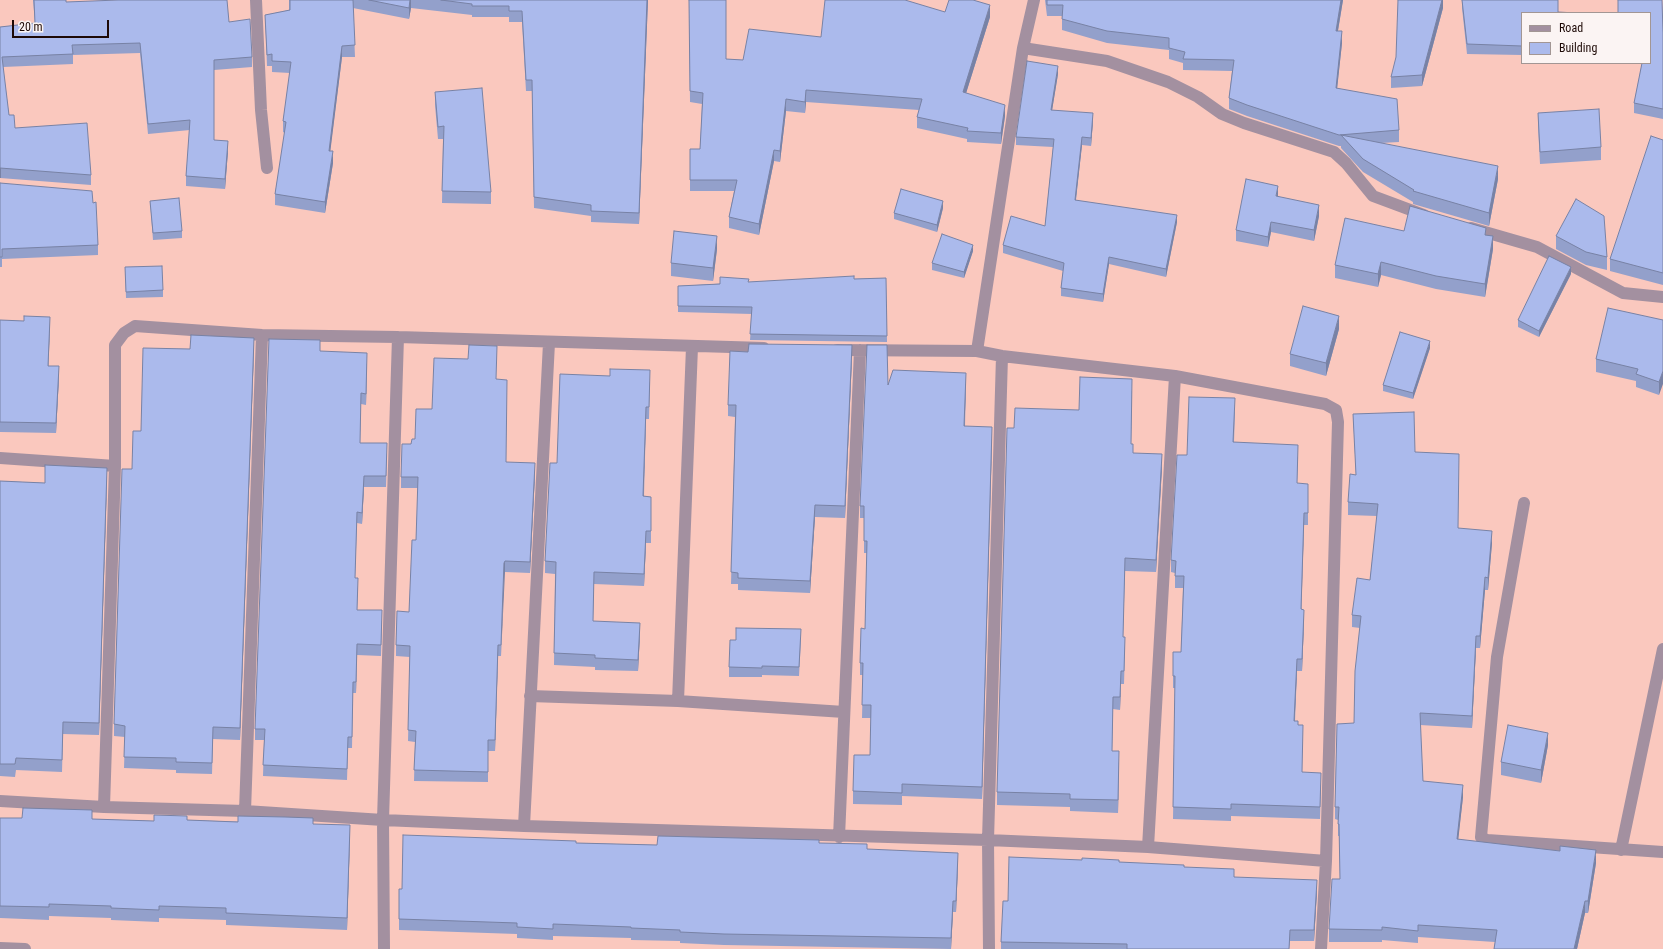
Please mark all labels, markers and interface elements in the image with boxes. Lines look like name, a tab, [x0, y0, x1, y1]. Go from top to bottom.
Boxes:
scale bar	[14, 12, 111, 38]
legend	[1521, 12, 1651, 64]
text: 20 m	[19, 20, 43, 34]
text: Road	[1559, 21, 1583, 35]
text: Building	[1559, 41, 1597, 55]

